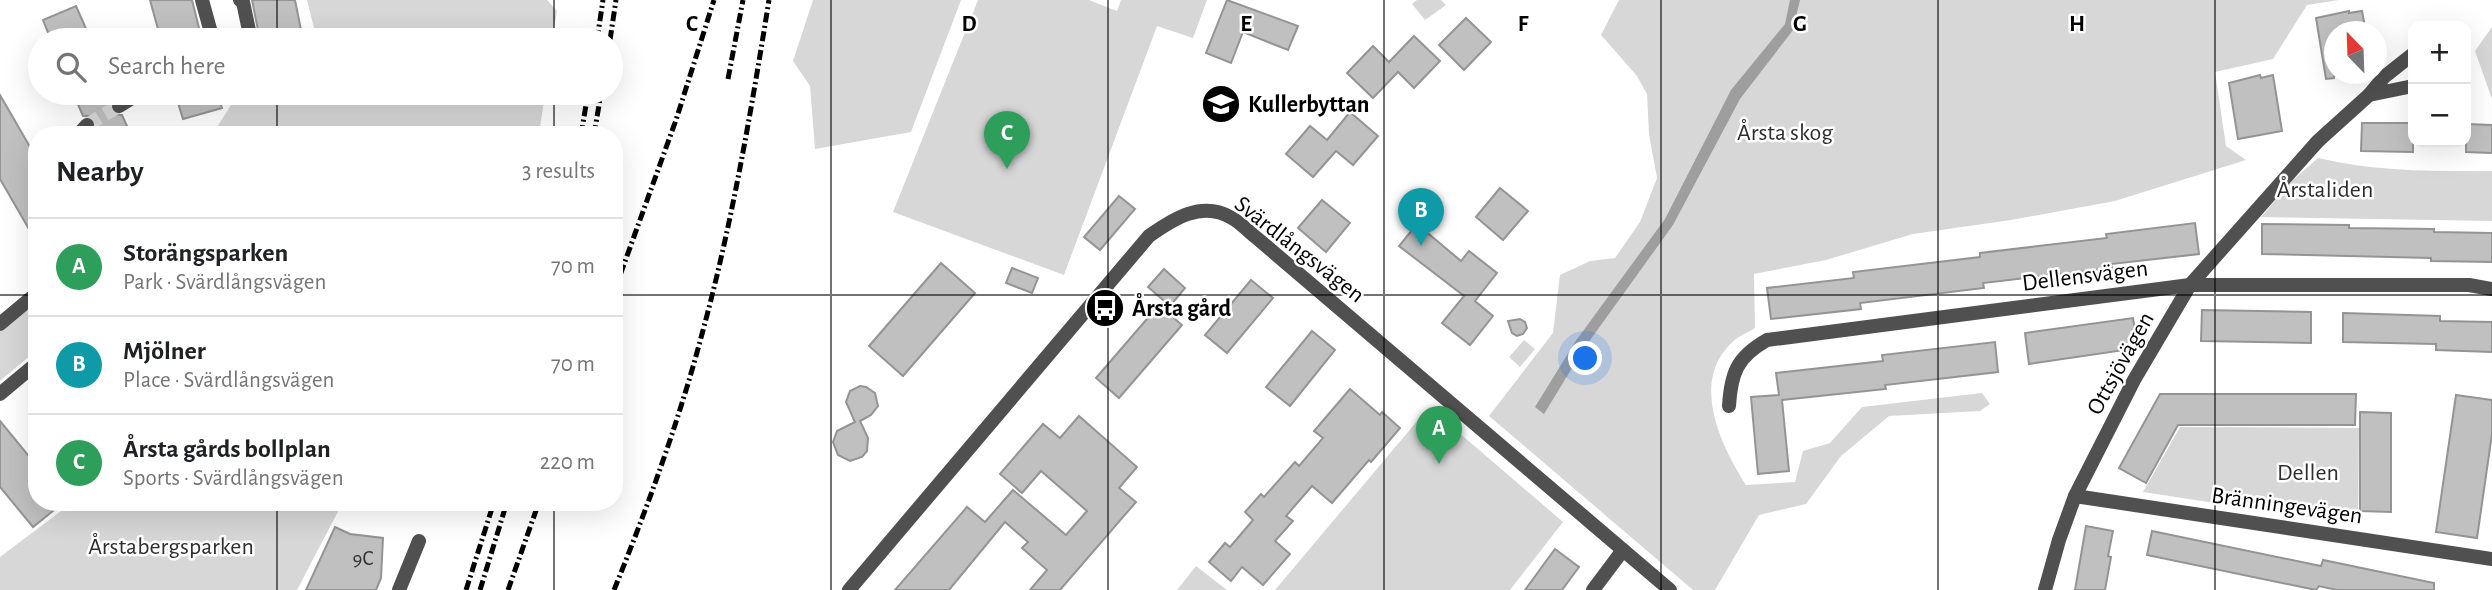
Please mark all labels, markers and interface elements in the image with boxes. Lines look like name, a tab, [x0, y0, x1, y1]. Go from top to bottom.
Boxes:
text: C	[686, 13, 698, 36]
text: D	[961, 13, 977, 36]
text: E	[1240, 13, 1252, 36]
text: F	[1518, 13, 1529, 36]
text: G	[1793, 13, 1807, 36]
text: H	[2069, 13, 2085, 36]
north arrow	[2324, 21, 2387, 84]
map controls	[2408, 21, 2471, 147]
button: +	[2408, 21, 2471, 84]
search box	[28, 28, 623, 105]
icon: search	[52, 48, 90, 86]
text: Search here	[108, 53, 226, 79]
school or university icon: Kullerbyttan	[1200, 83, 1242, 125]
button: −	[2408, 84, 2471, 147]
place label: Kullerbyttan	[1248, 93, 1370, 117]
pin: C	[984, 111, 1030, 169]
park label: Årsta skog	[1737, 119, 1833, 145]
text: Nearby	[56, 157, 144, 187]
text: 3 results	[522, 160, 595, 183]
park label: Årstaliden	[2277, 176, 2373, 202]
pin: B	[1398, 188, 1444, 246]
street label: Svärdlångsvägen	[1230, 192, 1369, 308]
text: Storängsparken	[123, 240, 288, 266]
text: A	[72, 255, 86, 278]
text: 70 m	[551, 255, 595, 278]
street label: Dellensvägen	[2021, 256, 2149, 296]
text: Park · Svärdlångsvägen	[123, 271, 326, 294]
bus stop icon: Årsta gård	[1084, 287, 1126, 329]
place label: Årsta gård	[1132, 292, 1232, 321]
street label: Ottsjövägen	[2083, 308, 2159, 419]
text: Mjölner	[123, 338, 206, 364]
your location	[1568, 341, 1602, 375]
text: B	[72, 353, 86, 376]
text: 70 m	[551, 353, 595, 376]
text: Place · Svärdlångsvägen	[123, 369, 334, 392]
pin: A	[1416, 406, 1462, 464]
text: Årsta gårds bollplan	[123, 436, 331, 462]
text: C	[73, 451, 85, 474]
text: 220 m	[540, 451, 595, 474]
park label: Dellen	[2277, 461, 2339, 485]
text: Sports · Svärdlångsvägen	[123, 467, 344, 490]
street label: Bränningevägen	[2210, 483, 2364, 528]
park label: Årstabergsparken	[88, 533, 254, 559]
house number: 9C	[353, 548, 373, 569]

